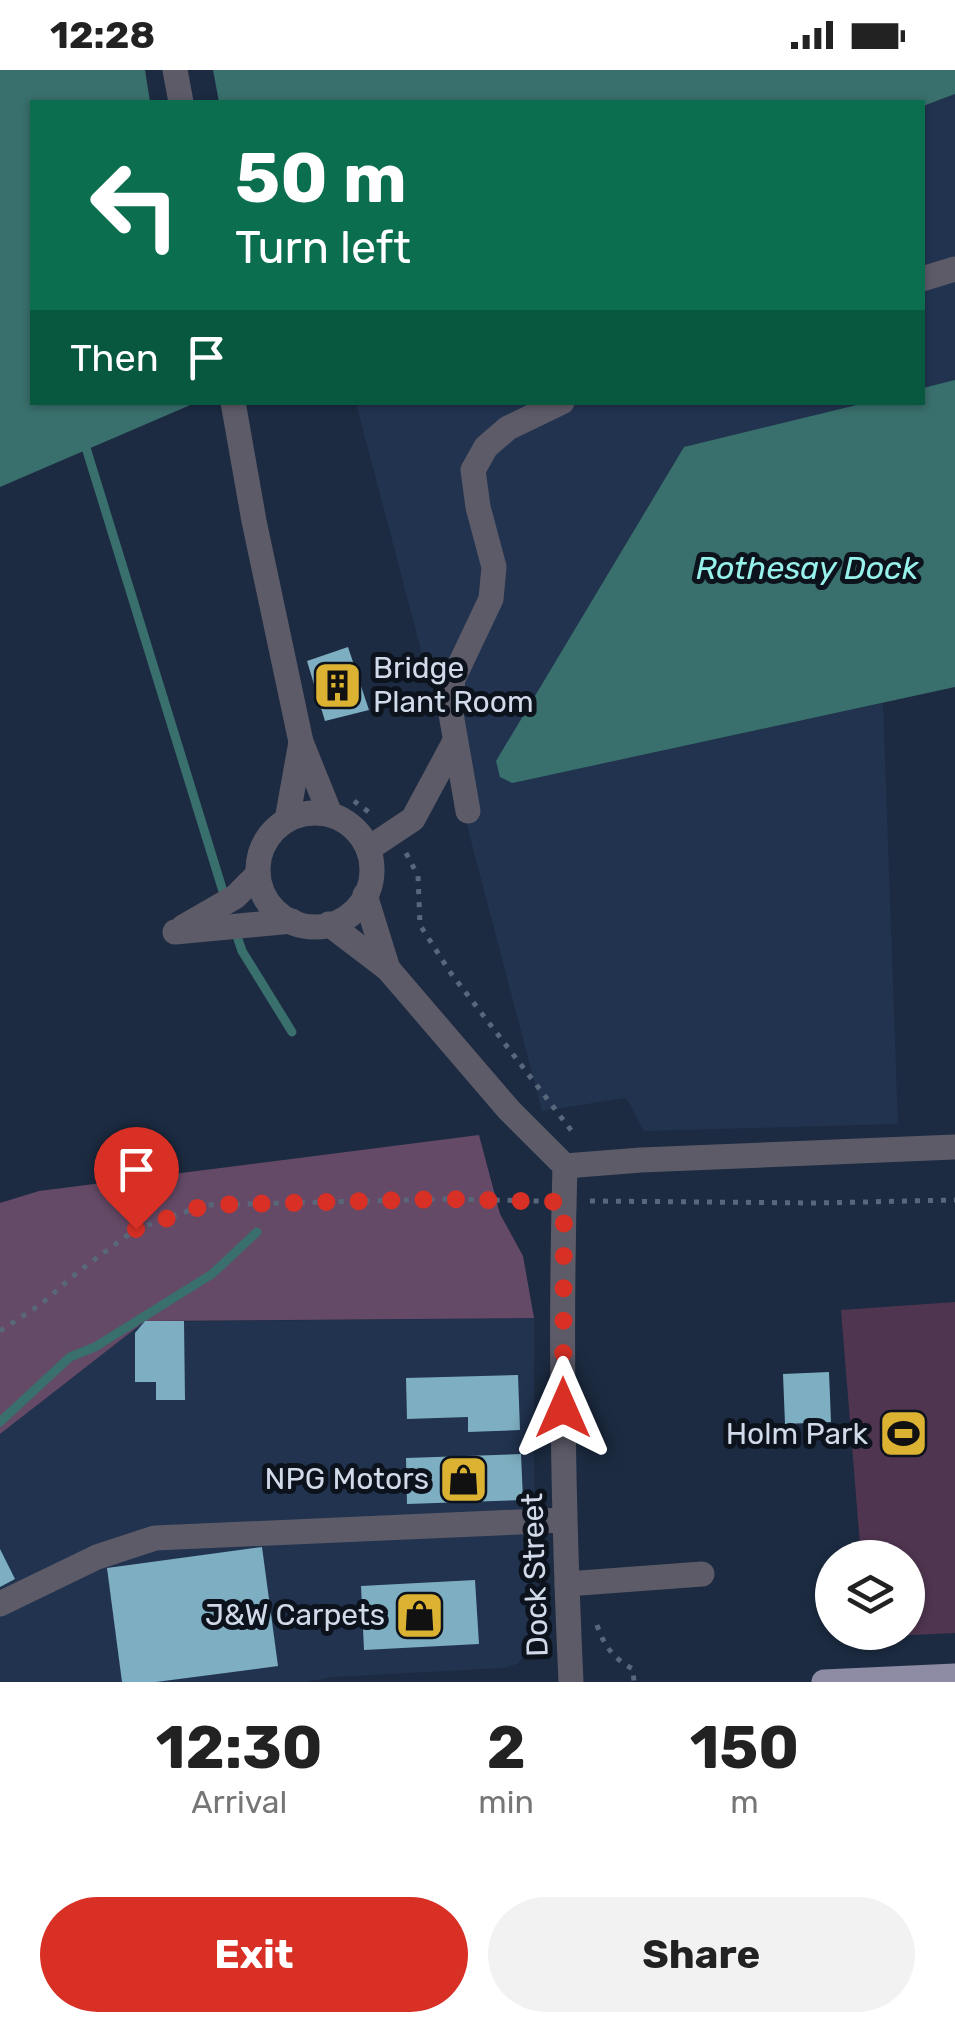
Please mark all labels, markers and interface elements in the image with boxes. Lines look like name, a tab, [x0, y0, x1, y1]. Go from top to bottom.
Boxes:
text: 12:28	[50, 12, 155, 58]
text: 50 m	[235, 137, 407, 220]
icon: left	[70, 140, 200, 270]
text: Turn left	[235, 221, 411, 274]
icon: arrive	[179, 330, 234, 385]
text: Then	[70, 335, 159, 381]
water label: Rothesay Dock	[696, 549, 919, 587]
place label: Bridge Plant Room	[373, 650, 534, 720]
building icon: Bridge Plant Room	[312, 659, 364, 711]
pin	[94, 1127, 179, 1230]
icon: arrive	[109, 1142, 164, 1197]
position arrow	[511, 1356, 615, 1460]
sports icon: Holm Park	[877, 1408, 929, 1460]
place label: Holm Park	[726, 1416, 869, 1452]
shop icon: NPG Motors	[438, 1453, 490, 1505]
place label: NPG Motors	[265, 1461, 429, 1497]
street label: Dock Street	[514, 1492, 556, 1657]
map controls	[815, 1540, 925, 1650]
button: layers	[815, 1540, 925, 1650]
shop icon: J&W Carpets	[394, 1589, 446, 1641]
place label: J&W Carpets	[205, 1597, 385, 1633]
text: 12:30	[156, 1712, 323, 1783]
text: 2	[487, 1712, 526, 1783]
text: 150	[690, 1712, 799, 1783]
text: Arrival	[191, 1783, 287, 1821]
text: min	[478, 1783, 534, 1821]
text: m	[730, 1783, 759, 1821]
button: Exit	[40, 1897, 468, 2012]
button: Share	[488, 1897, 915, 2012]

